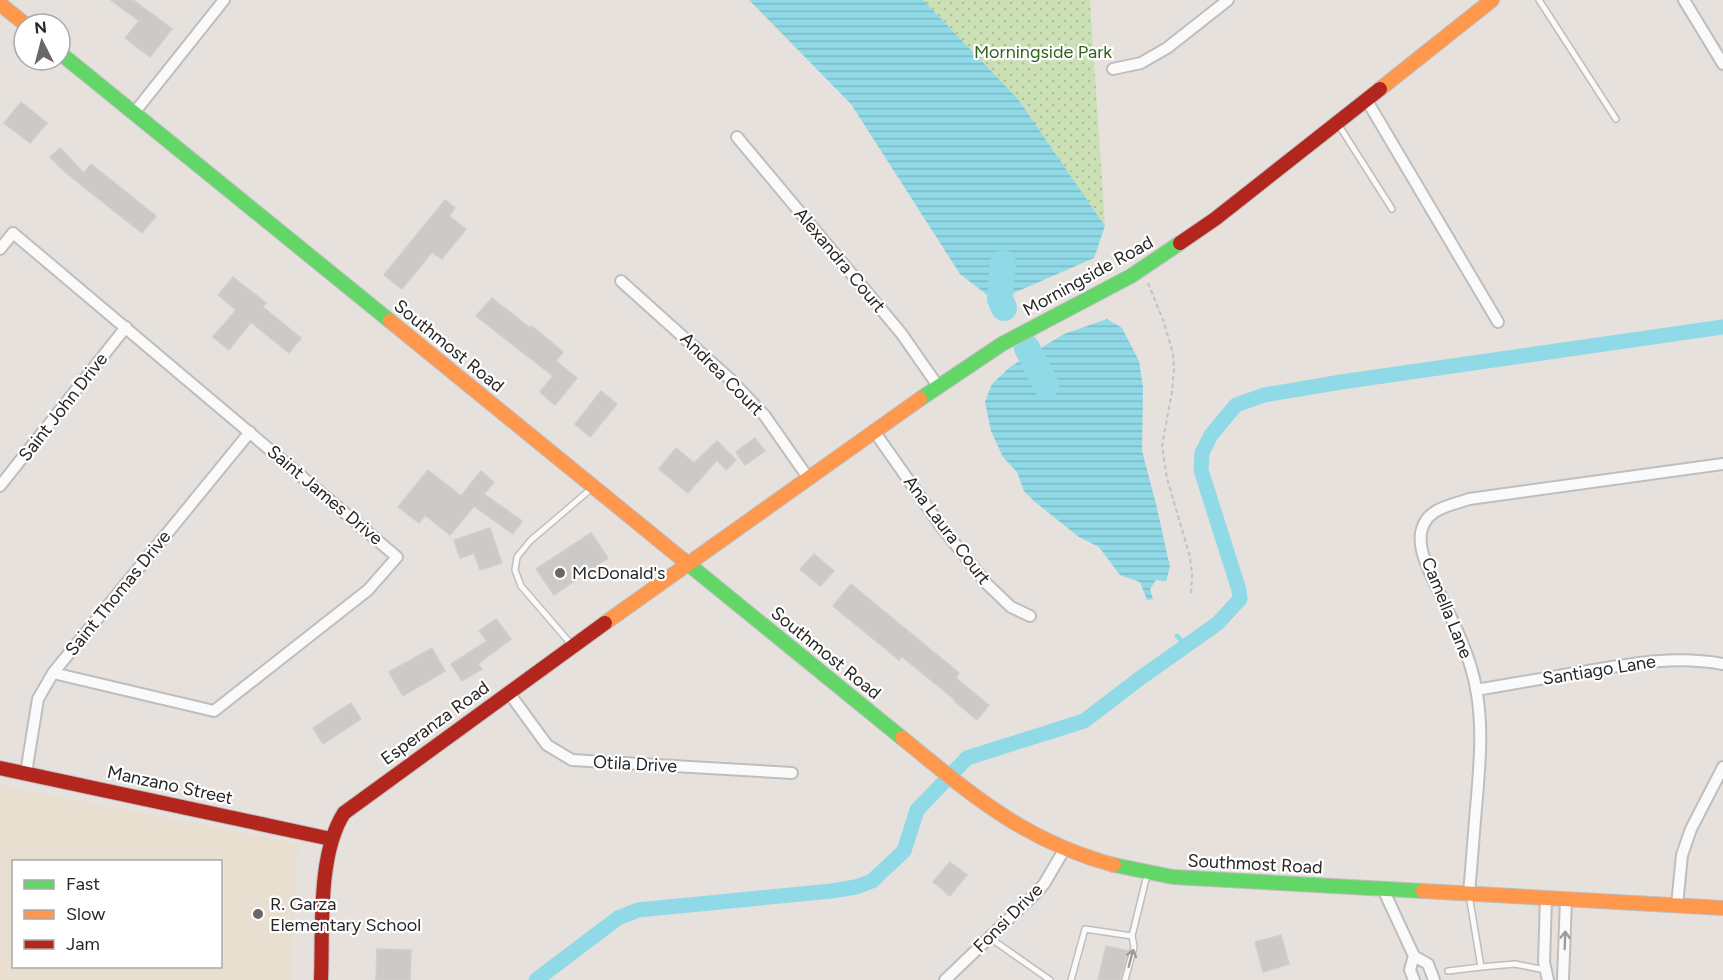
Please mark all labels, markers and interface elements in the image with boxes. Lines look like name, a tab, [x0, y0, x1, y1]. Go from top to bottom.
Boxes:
north arrow	[12, 12, 72, 72]
text: N	[33, 17, 48, 38]
park label: Morningside Park	[974, 41, 1112, 63]
street label: Alexandra Court	[790, 203, 890, 317]
street label: Morningside Road	[1019, 231, 1157, 321]
street label: Southmost Road	[390, 295, 508, 397]
street label: Andrea Court	[676, 328, 768, 420]
street label: Saint John Drive	[14, 348, 112, 466]
street label: Saint James Drive	[263, 440, 387, 550]
street label: Ana Laura Court	[899, 471, 995, 589]
street label: Saint Thomas Drive	[61, 526, 175, 660]
street label: Camella Lane	[1417, 554, 1477, 662]
place label: McDonald's	[572, 562, 666, 584]
marker: McDonald's	[553, 566, 567, 580]
street label: Southmost Road	[767, 602, 885, 704]
street label: Santiago Lane	[1541, 650, 1657, 690]
street label: Esperanza Road	[376, 676, 494, 770]
street label: Otila Drive	[592, 751, 678, 777]
street label: Manzano Street	[105, 761, 235, 809]
street label: Southmost Road	[1187, 849, 1323, 879]
legend	[12, 860, 222, 968]
text: Fast	[66, 873, 100, 895]
street label: Fonsi Drive	[969, 879, 1047, 957]
place label: R. Garza Elementary School	[270, 893, 421, 936]
text: Slow	[66, 903, 105, 925]
marker: R. Garza Elementary School	[251, 907, 265, 921]
one-way arrow	[1559, 930, 1570, 950]
text: Jam	[66, 933, 100, 955]
one-way arrow	[1126, 949, 1137, 968]

